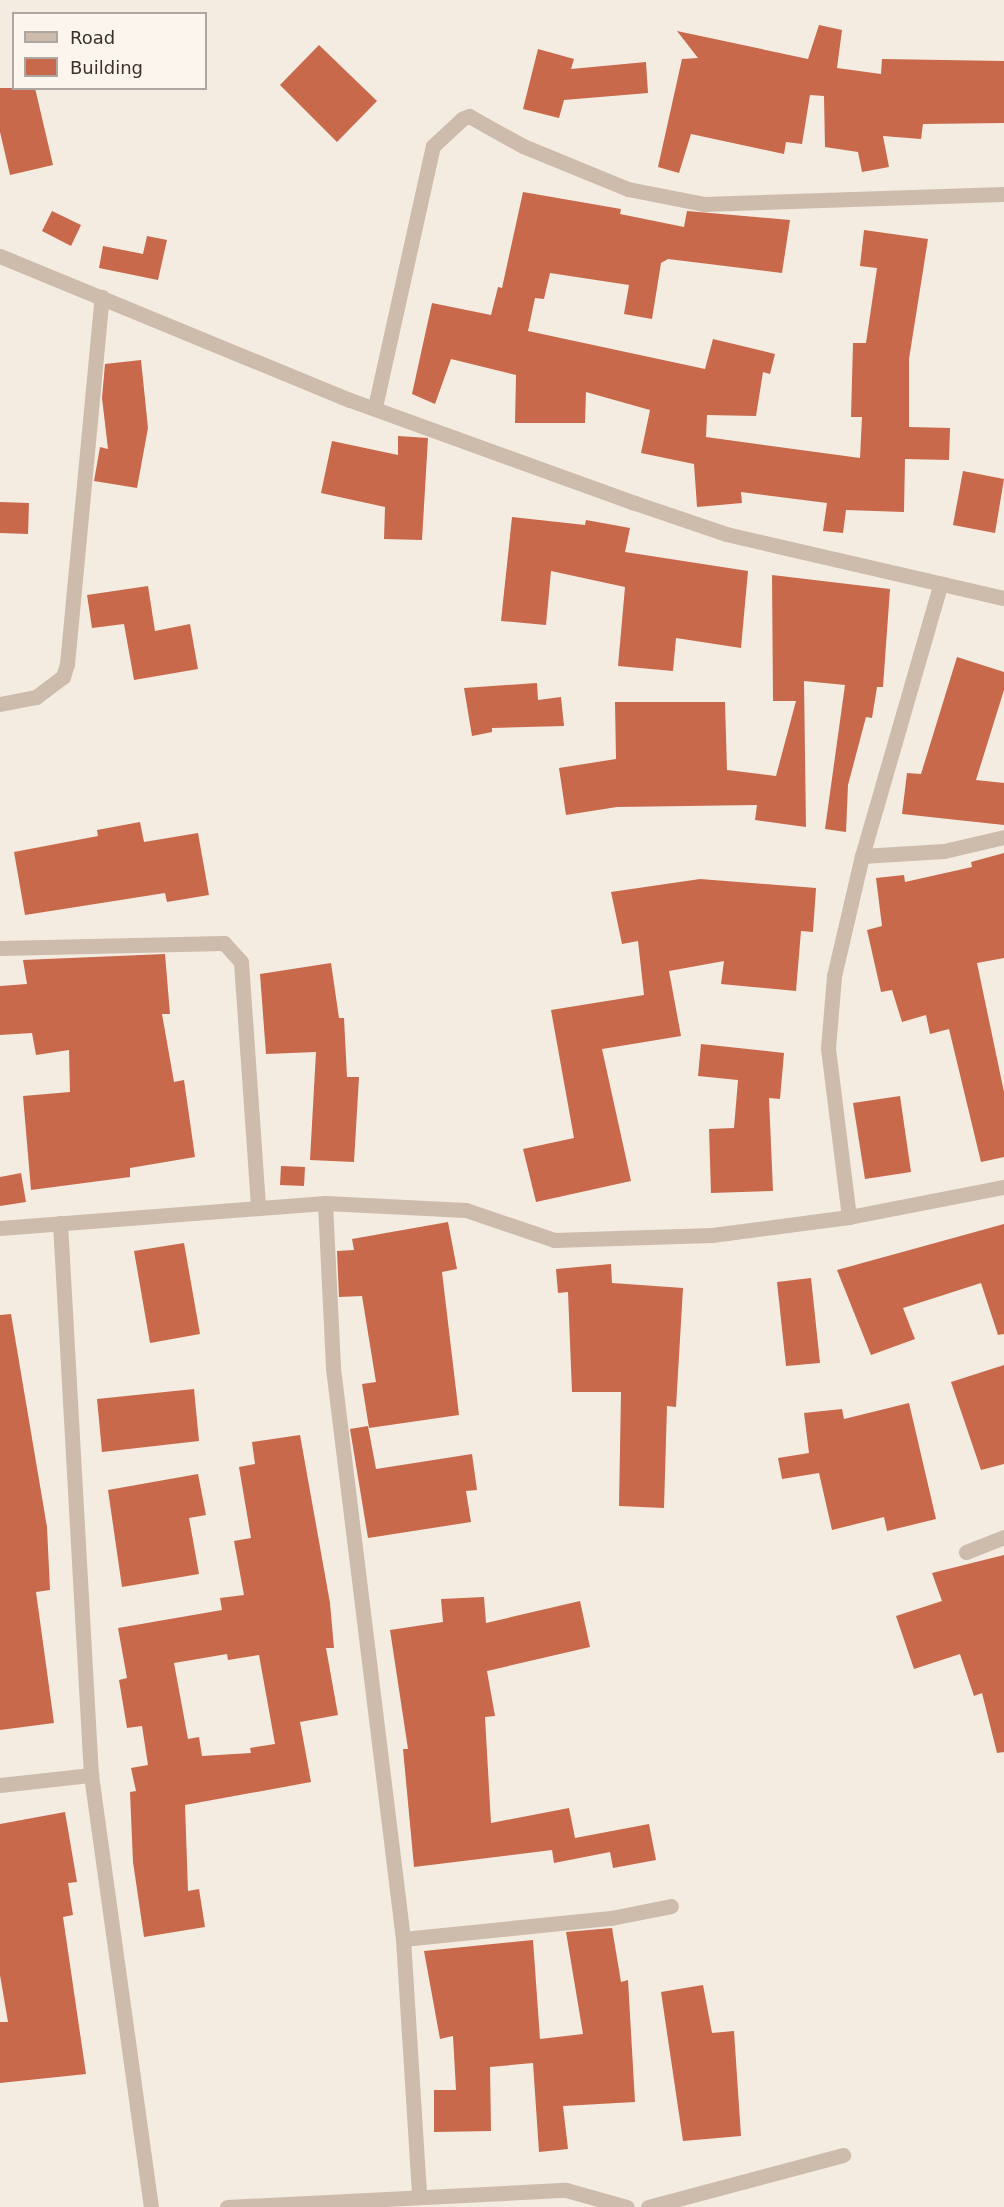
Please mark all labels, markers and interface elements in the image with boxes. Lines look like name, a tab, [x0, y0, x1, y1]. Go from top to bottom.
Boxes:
legend	[12, 12, 207, 90]
text: Road	[70, 27, 115, 48]
text: Building	[70, 57, 143, 78]

